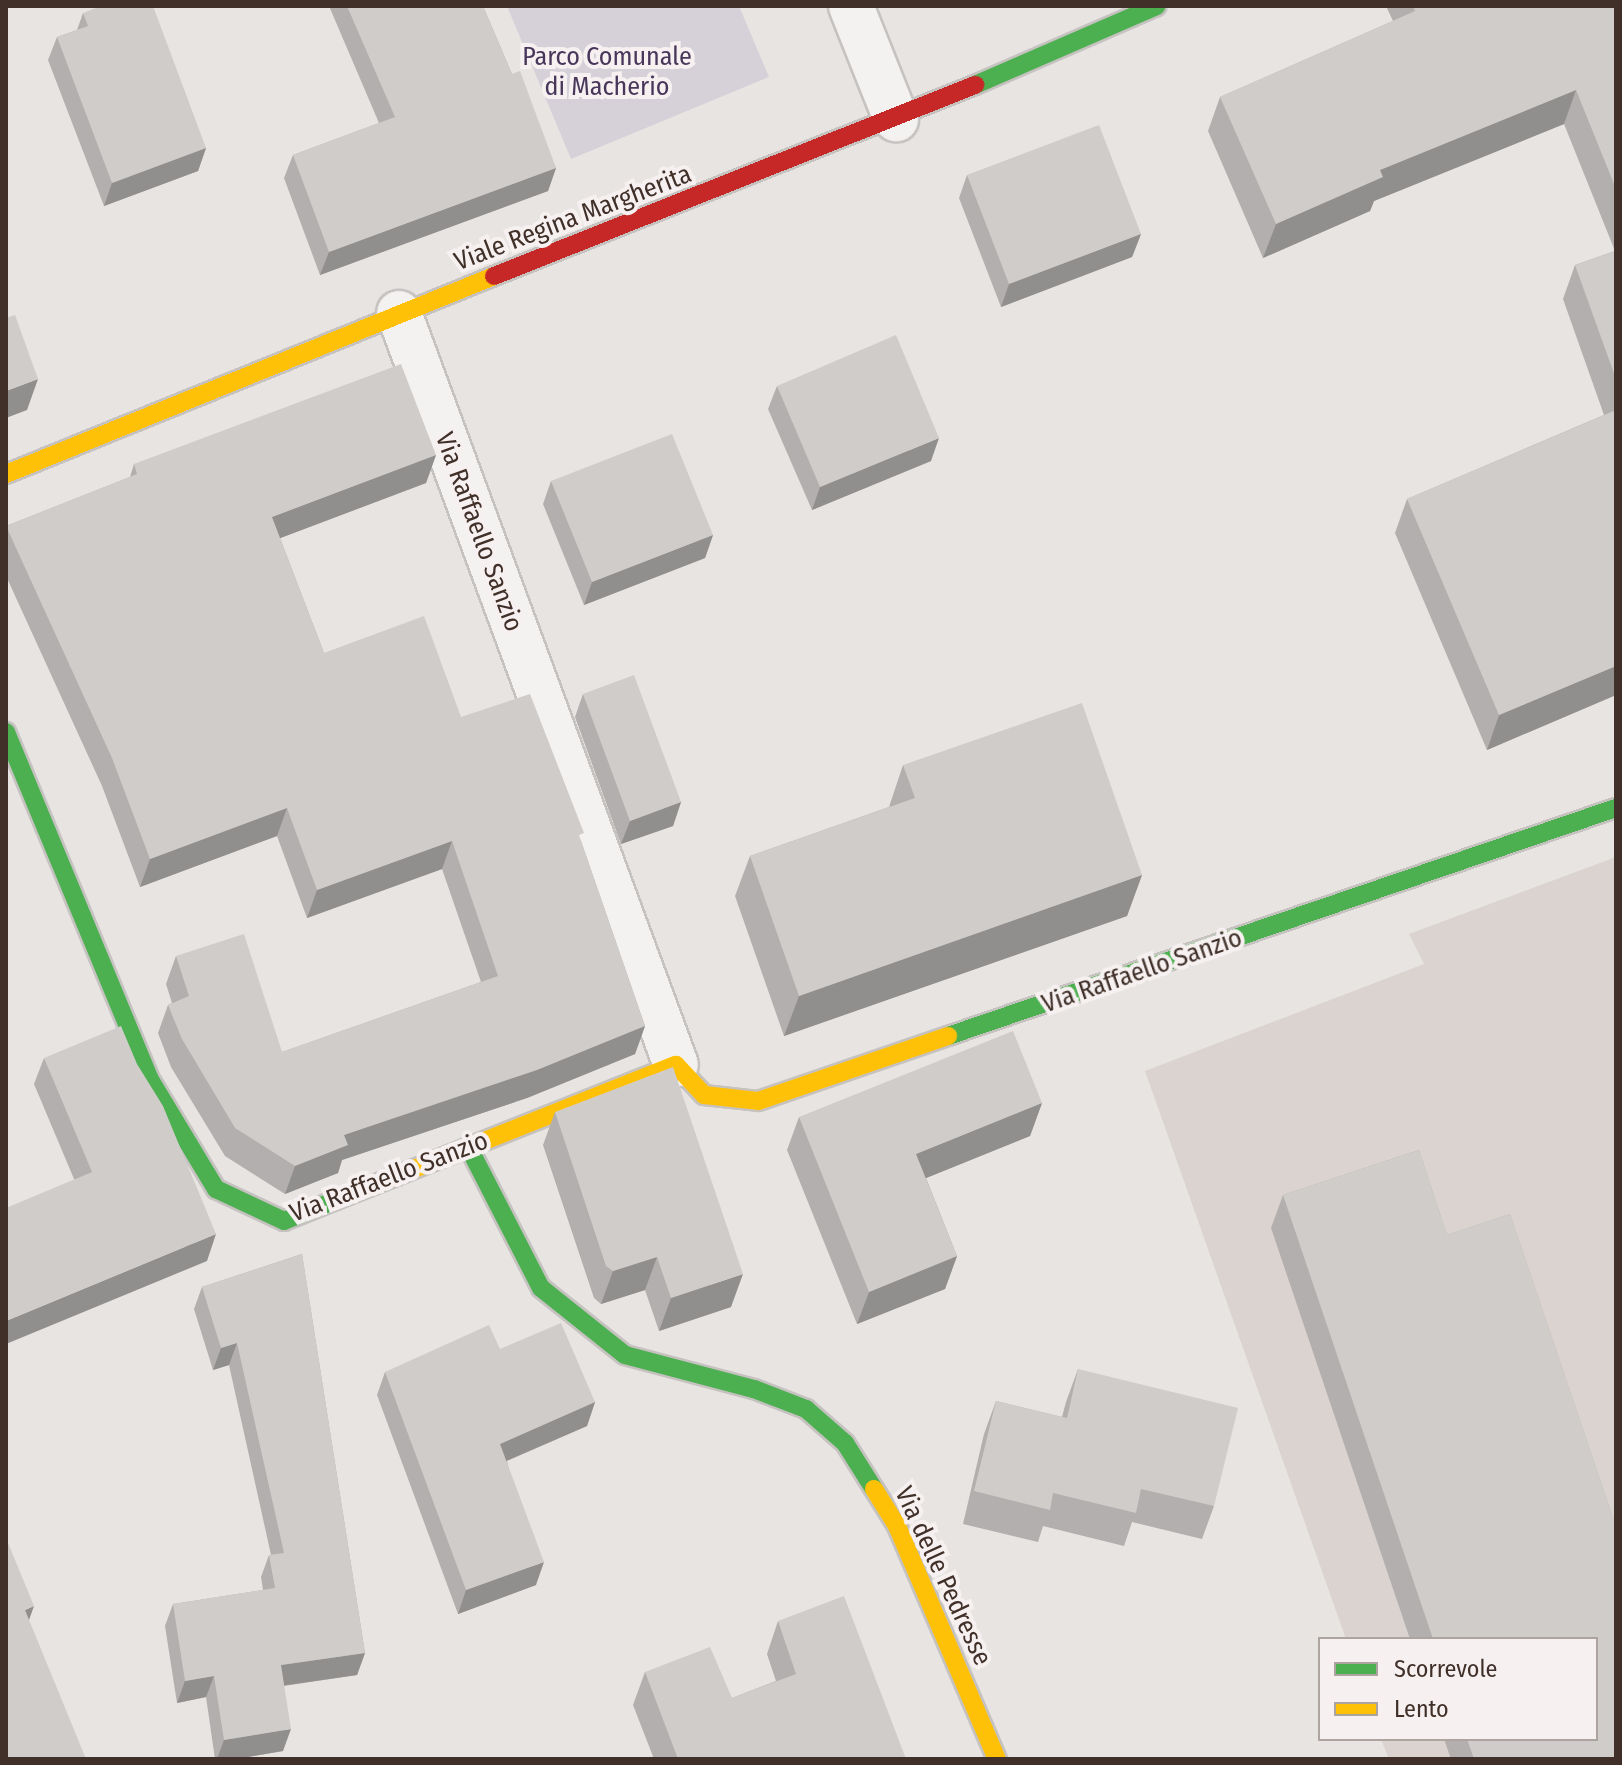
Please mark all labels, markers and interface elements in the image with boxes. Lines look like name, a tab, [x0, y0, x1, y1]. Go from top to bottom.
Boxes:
park label: Parco Comunale di Macherio	[522, 41, 692, 102]
street label: Viale Regina Margherita	[450, 158, 696, 278]
street label: Via Raffaello Sanzio	[429, 428, 529, 636]
street label: Via Raffaello Sanzio	[1038, 922, 1246, 1020]
street label: Via Raffaello Sanzio	[286, 1125, 492, 1229]
street label: Via delle Pedresse	[888, 1482, 998, 1670]
legend	[1318, 1637, 1598, 1741]
text: Scorrevole	[1394, 1655, 1497, 1683]
text: Lento	[1394, 1695, 1449, 1723]

